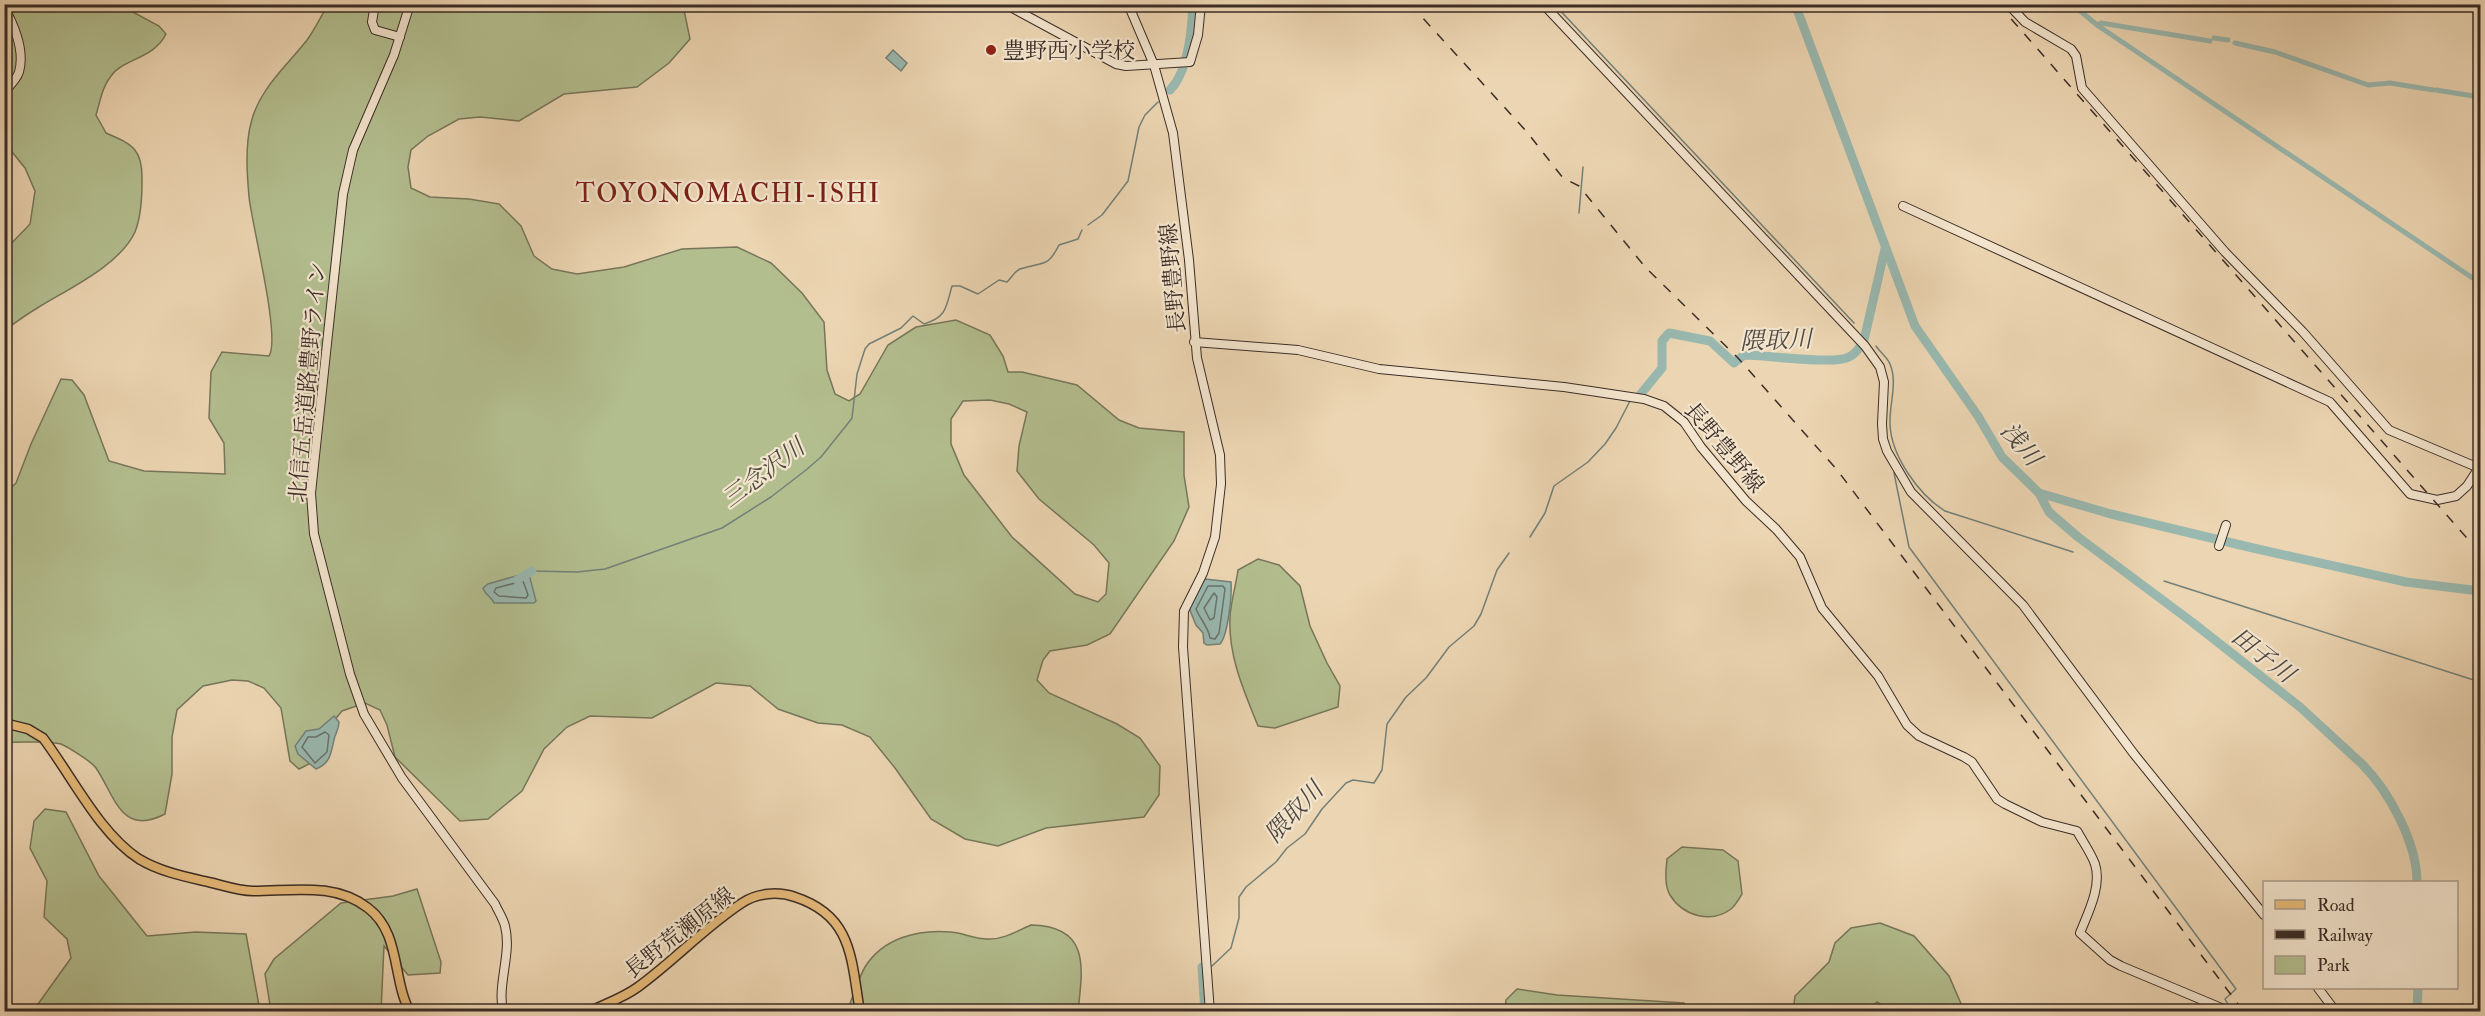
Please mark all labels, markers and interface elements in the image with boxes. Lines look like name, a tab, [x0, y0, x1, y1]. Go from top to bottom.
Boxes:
place label: 豊野西小学校	[1003, 37, 1135, 65]
marker: 豊野西小学校	[984, 43, 998, 57]
district label: TOYONOMACHI-ISHI	[575, 178, 881, 210]
street label: 長野豊野線	[1154, 222, 1192, 334]
street label: 北信五岳道路豊野ライン	[284, 261, 332, 504]
water label: 隈取川	[1739, 324, 1816, 357]
street label: 長野豊野線	[1678, 397, 1770, 499]
water label: 浅川	[1993, 416, 2050, 475]
water label: 三念沢川	[716, 430, 813, 515]
water label: 田子川	[2225, 621, 2303, 692]
water label: 隈取川	[1258, 773, 1332, 849]
street label: 長野荒瀬原線	[619, 881, 740, 984]
legend	[2263, 881, 2458, 989]
text: Road	[2317, 894, 2355, 917]
text: Railway	[2317, 924, 2374, 947]
text: Park	[2317, 954, 2350, 977]

